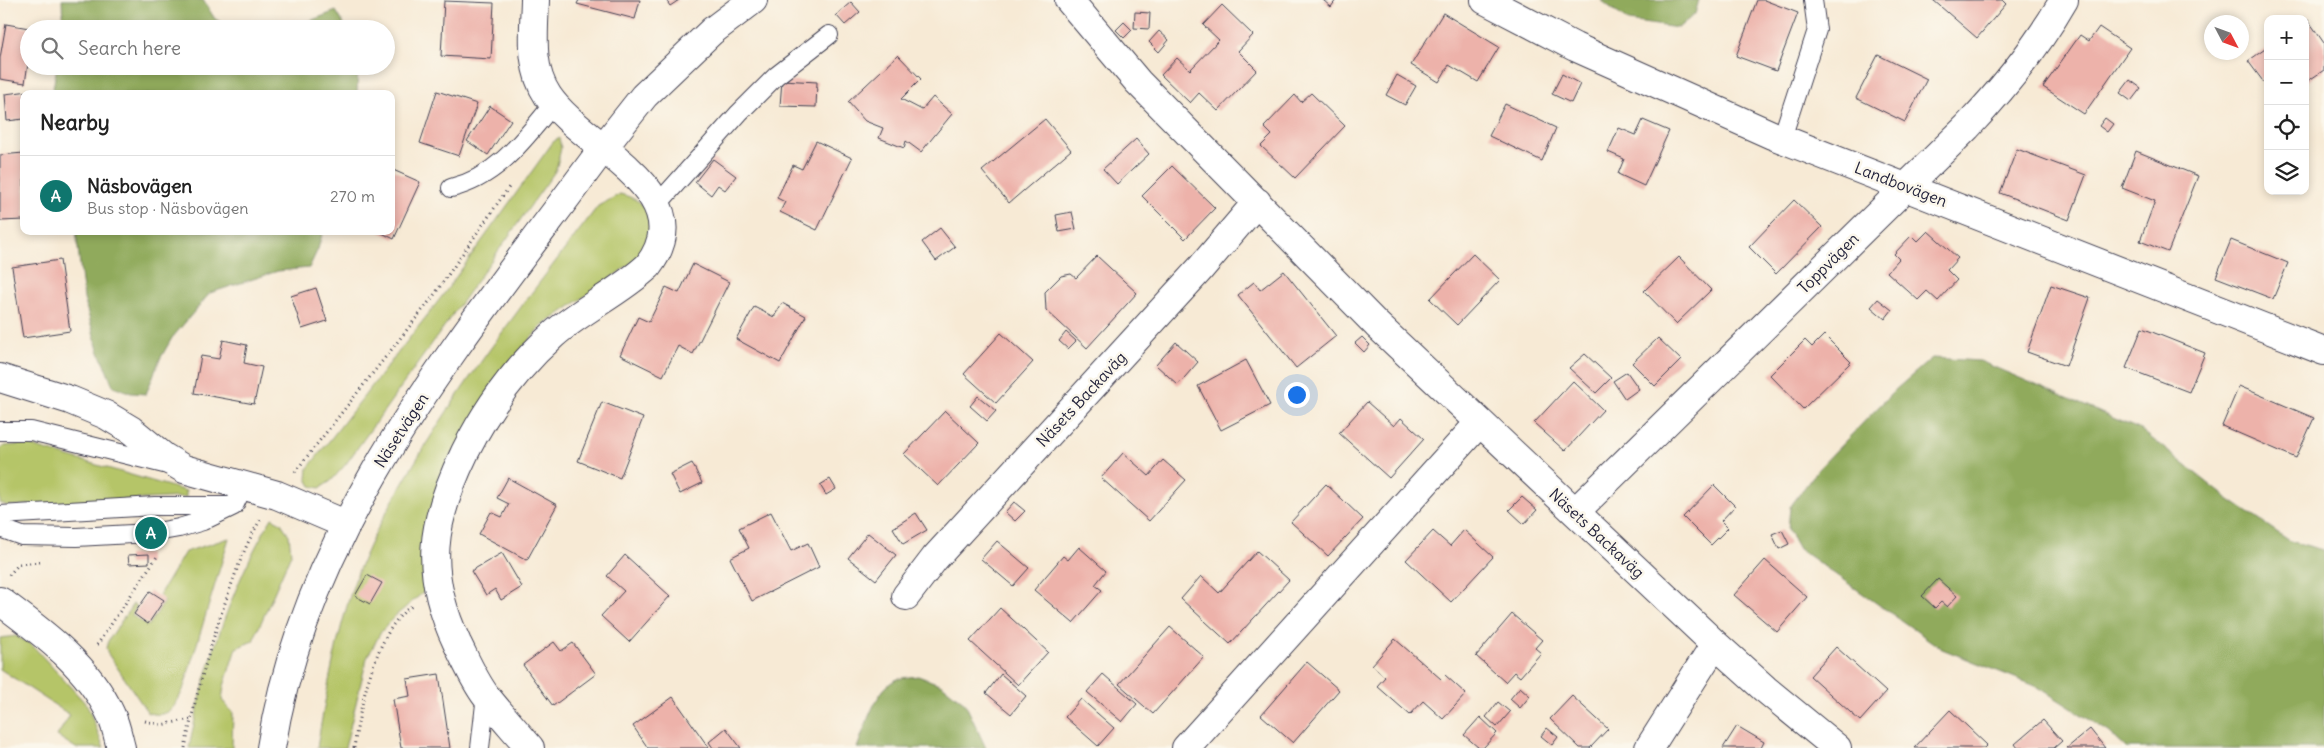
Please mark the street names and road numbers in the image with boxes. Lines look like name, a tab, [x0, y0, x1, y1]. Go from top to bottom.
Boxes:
street label: Landbovägen	[1852, 157, 1950, 211]
street label: Toppvägen	[1793, 228, 1863, 298]
street label: Näsets Backaväg	[1032, 347, 1130, 451]
street label: Näsetvägen	[369, 389, 433, 471]
street label: Näsets Backaväg	[1545, 484, 1649, 582]

